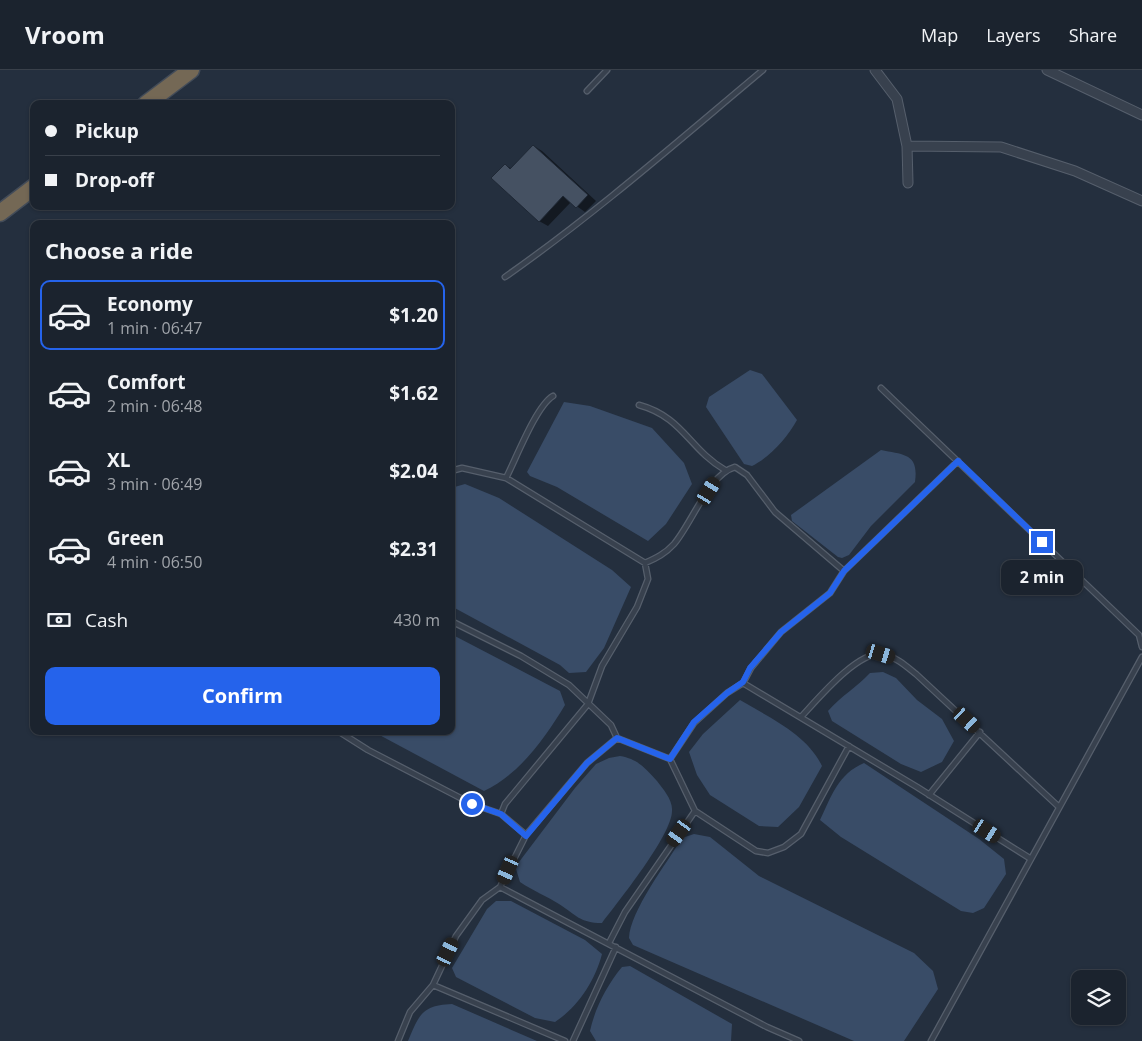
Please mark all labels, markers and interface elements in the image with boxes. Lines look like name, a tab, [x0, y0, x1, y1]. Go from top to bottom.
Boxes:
text: Vroom	[25, 18, 105, 51]
text: Map	[921, 23, 958, 47]
text: Layers	[986, 23, 1041, 47]
text: Share	[1069, 23, 1117, 47]
text: Pickup	[75, 118, 139, 144]
text: Drop-off	[75, 167, 154, 193]
text: Choose a ride	[45, 235, 193, 265]
text: Economy	[107, 291, 193, 317]
icon: car	[47, 293, 92, 338]
text: $1.20	[389, 302, 438, 328]
text: 1 min · 06:47	[107, 317, 202, 339]
text: Comfort	[107, 369, 186, 395]
icon: car	[47, 371, 92, 416]
text: $1.62	[389, 380, 438, 406]
text: 2 min · 06:48	[107, 395, 202, 417]
text: XL	[107, 447, 130, 473]
icon: car	[47, 449, 92, 494]
text: $2.04	[389, 458, 438, 484]
text: 3 min · 06:49	[107, 473, 202, 495]
car	[694, 474, 723, 508]
text: Green	[107, 525, 164, 551]
icon: car	[47, 527, 92, 572]
route end	[1031, 531, 1053, 553]
text: $2.31	[389, 536, 438, 562]
text: 4 min · 06:50	[107, 551, 202, 573]
callout: 2 min	[1001, 560, 1083, 594]
text: 2 min	[1020, 566, 1064, 588]
icon: cash	[45, 606, 73, 634]
text: Cash	[85, 607, 128, 633]
text: 430 m	[394, 609, 440, 631]
car	[864, 642, 897, 666]
button: Confirm	[45, 667, 440, 725]
car	[950, 704, 983, 736]
route start	[461, 793, 483, 815]
car	[664, 816, 693, 850]
car	[970, 817, 1003, 845]
car	[495, 853, 520, 887]
car	[434, 935, 461, 969]
map controls	[1071, 970, 1126, 1025]
button: layers	[1071, 970, 1126, 1025]

